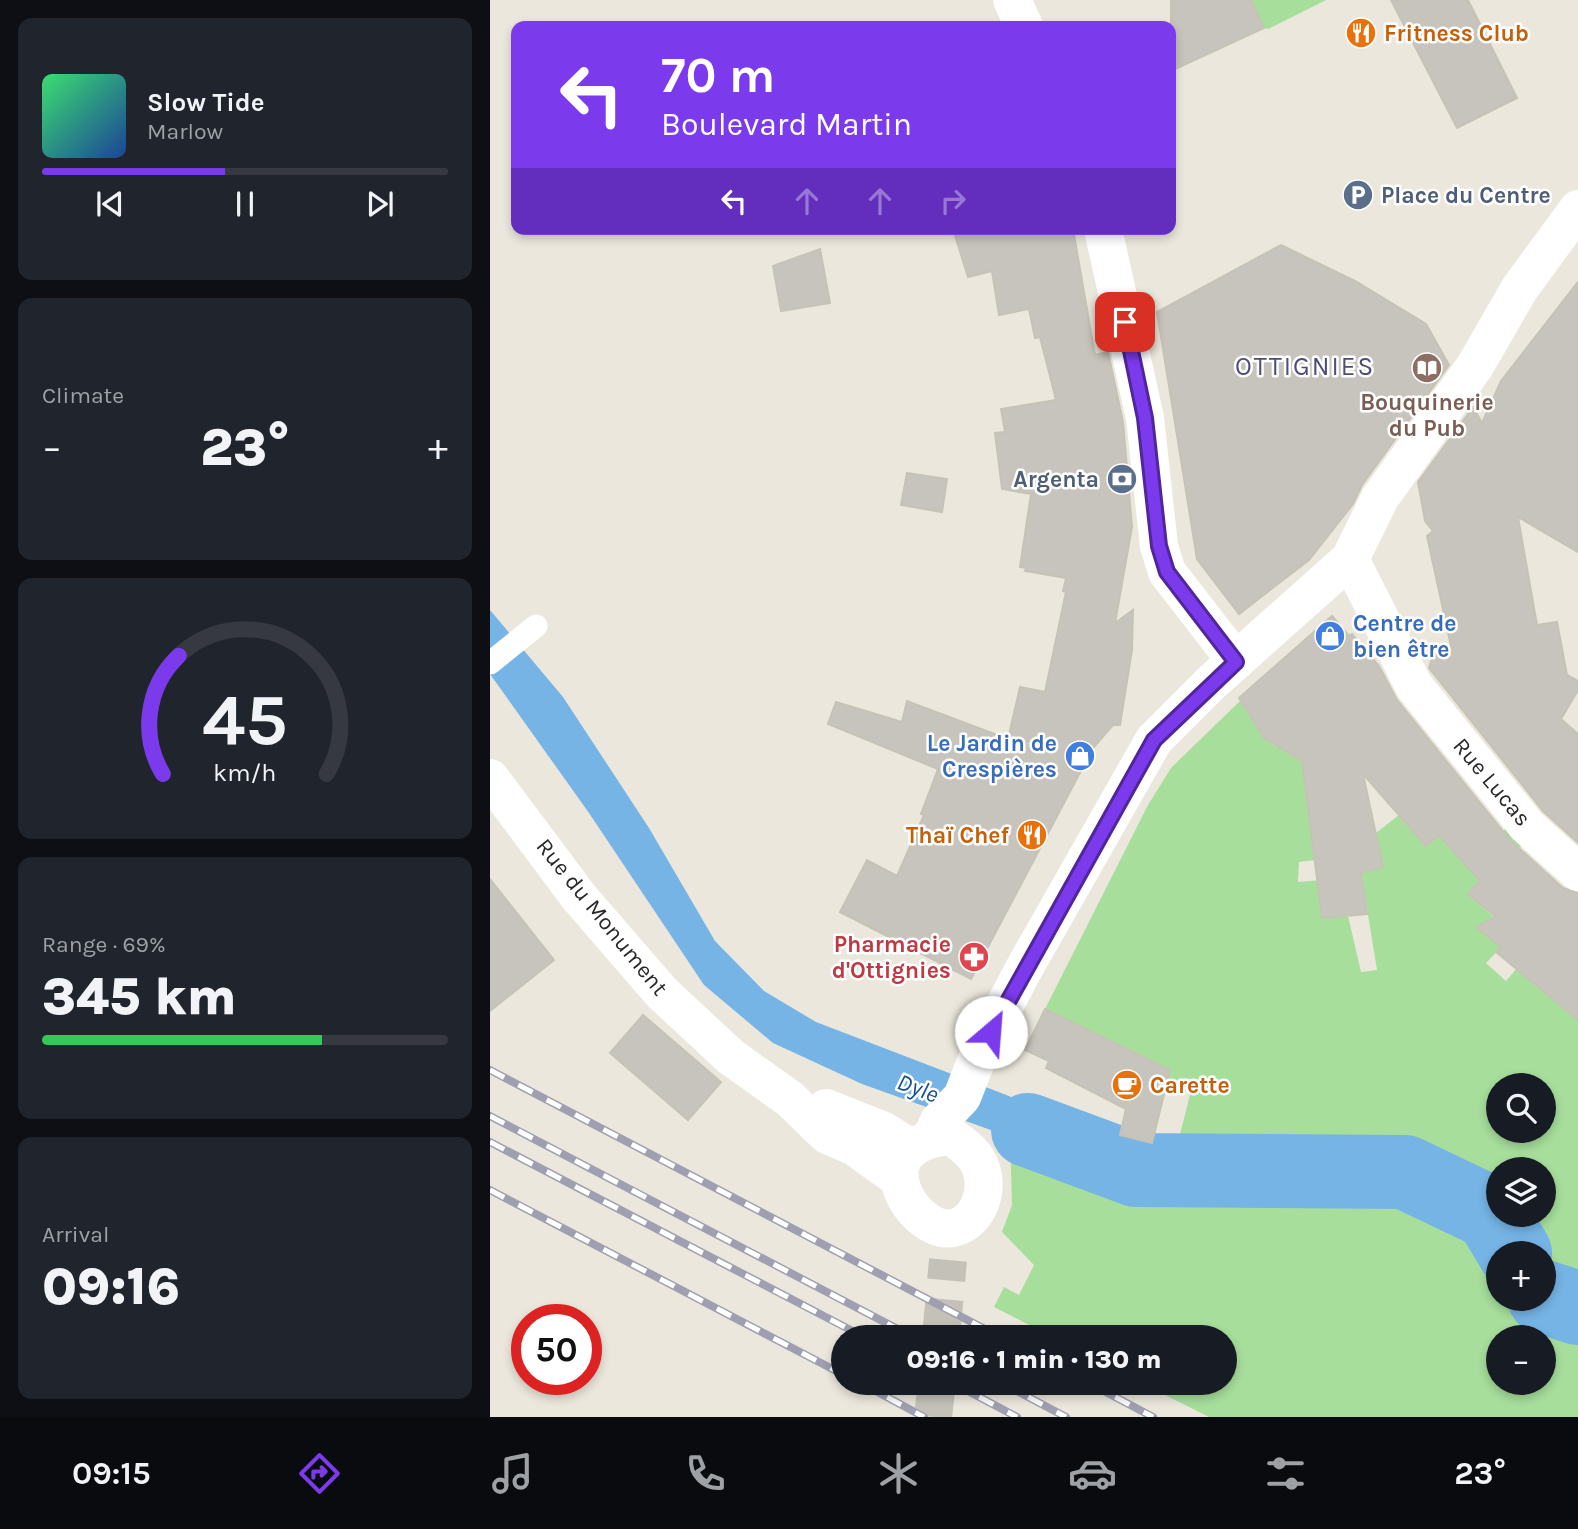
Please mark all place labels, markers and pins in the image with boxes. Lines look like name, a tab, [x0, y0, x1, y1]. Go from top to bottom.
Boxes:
restaurant icon: Fritness Club	[1344, 16, 1378, 50]
place label: Fritness Club	[1384, 20, 1529, 47]
parking icon: Place du Centre	[1341, 178, 1375, 212]
place label: Place du Centre	[1381, 182, 1551, 209]
pin	[1095, 292, 1155, 352]
library icon: Bouquinerie du Pub	[1410, 351, 1444, 385]
place label: Bouquinerie du Pub	[1360, 389, 1494, 442]
bank icon: Argenta	[1105, 462, 1139, 496]
place label: Argenta	[1013, 466, 1099, 493]
place label: Centre de bien être	[1353, 610, 1457, 663]
shop icon: Centre de bien être	[1313, 619, 1347, 653]
place label: Le Jardin de Crespières	[927, 730, 1057, 783]
shop icon: Le Jardin de Crespières	[1063, 739, 1097, 773]
restaurant icon: Thaï Chef	[1015, 818, 1049, 852]
place label: Thaï Chef	[906, 822, 1010, 849]
place label: Pharmacie d'Ottignies	[832, 931, 951, 984]
pharmacy icon: Pharmacie d'Ottignies	[957, 940, 991, 974]
cafe icon: Carette	[1110, 1068, 1144, 1102]
place label: Carette	[1150, 1072, 1230, 1099]

